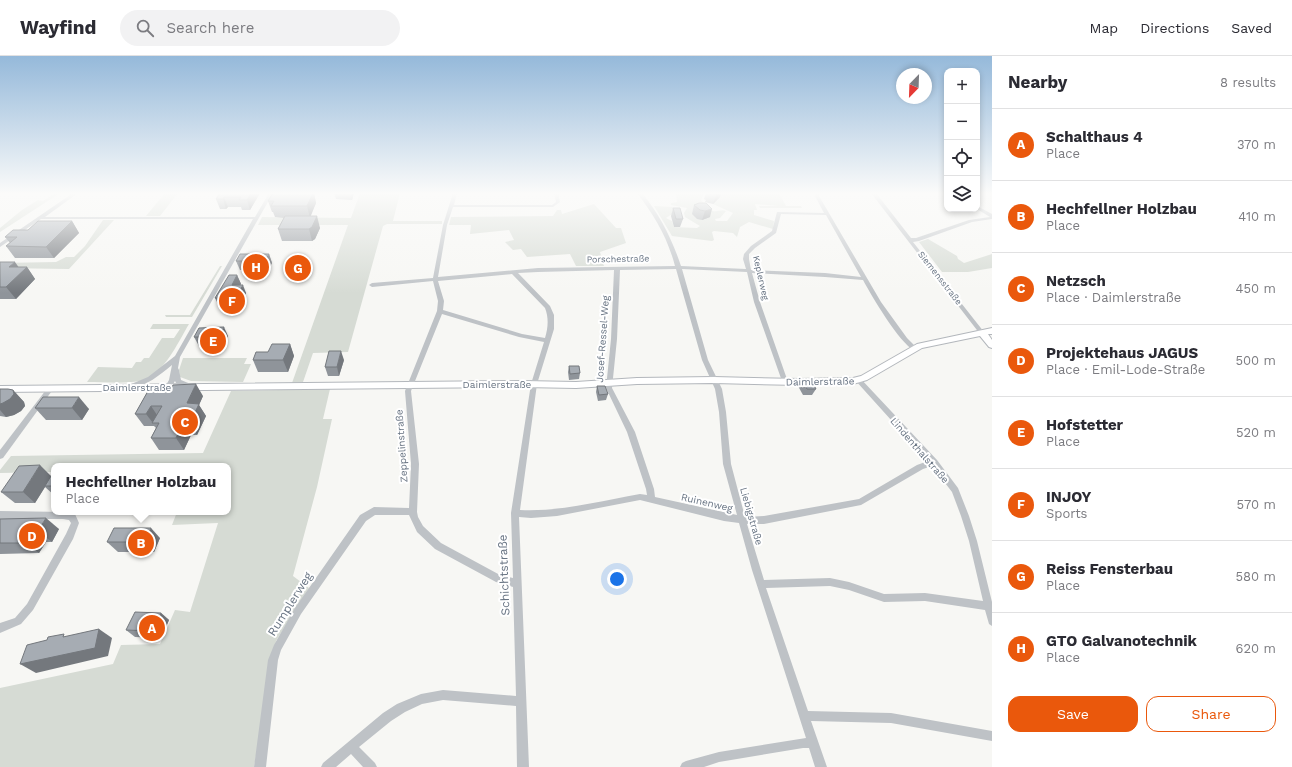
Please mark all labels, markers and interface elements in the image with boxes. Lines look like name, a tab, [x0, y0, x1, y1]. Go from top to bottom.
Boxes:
search box	[120, 10, 400, 46]
text: Wayfind	[20, 16, 96, 39]
icon: search	[134, 17, 156, 39]
text: Search here	[166, 19, 254, 37]
text: Map	[1090, 20, 1118, 36]
text: Directions	[1140, 20, 1209, 36]
text: Saved	[1231, 20, 1272, 36]
north arrow	[896, 68, 932, 104]
map controls	[944, 68, 980, 212]
button: +	[944, 68, 980, 104]
text: Nearby	[1008, 72, 1067, 92]
text: 8 results	[1220, 75, 1276, 90]
button: −	[944, 104, 980, 140]
text: Schalthaus 4	[1046, 128, 1143, 146]
text: A	[1017, 137, 1025, 152]
text: 370 m	[1237, 137, 1276, 152]
button: locate	[944, 140, 980, 176]
text: Place	[1046, 146, 1080, 161]
button: layers	[944, 176, 980, 212]
text: Hechfellner Holzbau	[1046, 200, 1197, 218]
text: B	[1017, 209, 1025, 224]
text: 410 m	[1238, 209, 1276, 224]
text: Place	[1046, 218, 1080, 233]
street label: Siemensstraße	[916, 249, 964, 307]
pin: H	[243, 252, 269, 282]
pin: G	[285, 253, 311, 283]
street label: Porschestraße	[587, 253, 649, 265]
street label: Keplerweg	[751, 255, 771, 301]
text: Netzsch	[1046, 272, 1106, 290]
text: C	[1017, 281, 1025, 296]
text: 450 m	[1236, 281, 1276, 296]
pin: F	[219, 286, 245, 316]
text: Place · Daimlerstraße	[1046, 290, 1181, 305]
street label: Josef-Ressel-Weg	[594, 294, 611, 383]
pin: E	[200, 326, 226, 356]
text: Projektehaus JAGUS	[1046, 344, 1198, 362]
text: D	[1016, 353, 1026, 368]
text: 500 m	[1235, 353, 1276, 368]
text: Place · Emil-Lode-Straße	[1046, 362, 1205, 377]
street label: Daimlerstraße	[786, 375, 855, 388]
street label: Daimlerstraße	[463, 379, 532, 390]
street label: Daimlerstraße	[103, 382, 172, 393]
pin: C	[172, 407, 198, 437]
street label: Zeppelinstraße	[393, 409, 410, 483]
street label: Lindenthalstraße	[888, 415, 951, 485]
text: Hofstetter	[1046, 416, 1123, 434]
text: E	[1017, 425, 1025, 440]
text: 520 m	[1236, 425, 1276, 440]
text: Place	[1046, 434, 1080, 449]
popup	[51, 463, 231, 515]
text: Hechfellner Holzbau	[66, 473, 216, 491]
street label: Liebigstraße	[738, 486, 765, 547]
text: INJOY	[1046, 488, 1091, 506]
text: Place	[66, 491, 100, 506]
street label: Ruinenweg	[680, 491, 734, 514]
text: F	[1017, 497, 1025, 512]
text: 570 m	[1236, 497, 1276, 512]
text: Sports	[1046, 506, 1087, 521]
pin: D	[19, 521, 45, 551]
pin: B	[128, 528, 154, 558]
street label: Schichtstraße	[496, 534, 512, 616]
text: Reiss Fensterbau	[1046, 560, 1173, 578]
street label: Rumplerweg	[265, 569, 316, 639]
your location	[607, 569, 627, 589]
text: G	[1016, 569, 1026, 584]
text: 580 m	[1236, 569, 1276, 584]
text: Place	[1046, 578, 1080, 593]
pin: A	[139, 613, 165, 643]
text: GTO Galvanotechnik	[1046, 632, 1197, 650]
text: H	[1016, 641, 1026, 656]
text: 620 m	[1236, 641, 1276, 656]
text: Place	[1046, 650, 1080, 665]
button: Save	[1008, 696, 1138, 732]
button: Share	[1146, 696, 1276, 732]

